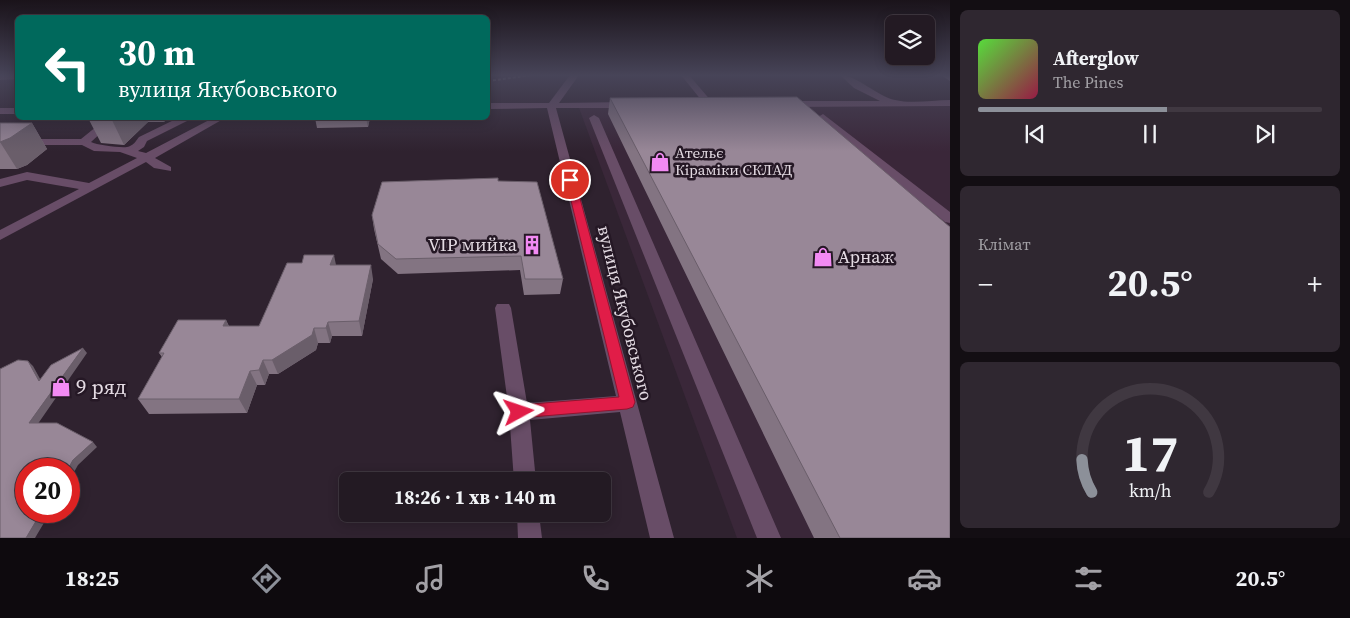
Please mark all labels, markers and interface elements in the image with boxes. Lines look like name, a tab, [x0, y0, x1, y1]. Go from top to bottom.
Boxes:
map controls	[885, 15, 935, 65]
button: layers	[885, 15, 935, 65]
text: 30 m	[118, 29, 195, 77]
icon: left	[35, 35, 100, 100]
text: Afterglow	[1053, 45, 1139, 71]
text: The Pines	[1053, 71, 1123, 93]
text: вулиця Якубовського	[118, 74, 337, 104]
icon: previous	[1021, 120, 1049, 148]
icon: pause	[1136, 120, 1164, 148]
icon: next	[1251, 120, 1279, 148]
place label: Ательє Кіраміки СКЛАД	[675, 142, 792, 180]
shop icon: Ательє Кіраміки СКЛАД	[649, 151, 671, 173]
pin	[549, 159, 591, 201]
icon: arrive	[556, 166, 584, 194]
street label: вулиця Якубовського	[592, 223, 659, 403]
place label: VIP мийка	[428, 232, 518, 257]
text: Клімат	[978, 233, 1031, 255]
building icon: VIP мийка	[521, 234, 543, 256]
place label: Арнаж	[838, 244, 894, 269]
shop icon: Арнаж	[812, 246, 834, 268]
text: 20.5°	[1107, 257, 1193, 309]
text: −	[978, 265, 993, 303]
text: +	[1307, 265, 1322, 303]
place label: 9 ряд	[76, 372, 127, 401]
shop icon: 9 ряд	[50, 376, 72, 398]
position arrow	[492, 385, 544, 437]
text: 17	[1122, 417, 1178, 488]
speed limit sign: 20	[15, 458, 80, 523]
text: km/h	[1129, 478, 1172, 503]
text: 18:26 · 1 хв · 140 m	[394, 484, 556, 510]
icon: directions	[249, 561, 284, 596]
icon: music	[413, 561, 448, 596]
icon: phone	[578, 561, 613, 596]
icon: climate	[742, 561, 777, 596]
icon: car	[907, 561, 942, 596]
icon: filters	[1071, 561, 1106, 596]
text: 18:25	[65, 563, 119, 593]
text: 20.5°	[1236, 563, 1285, 593]

